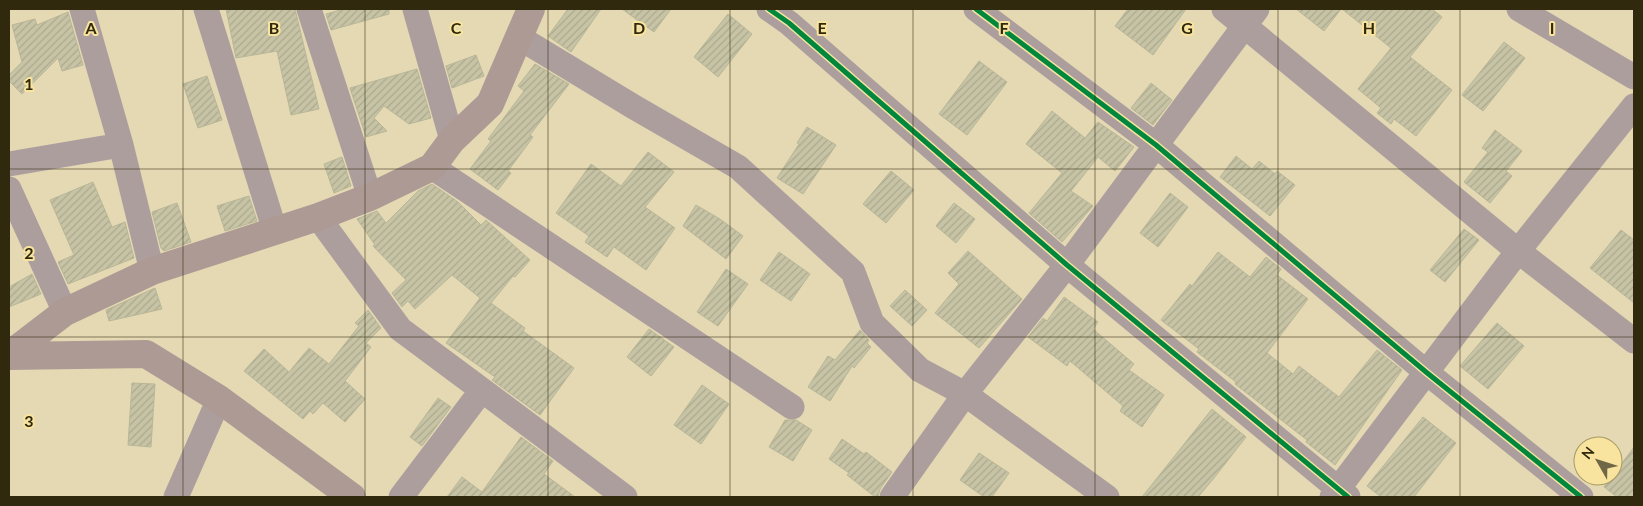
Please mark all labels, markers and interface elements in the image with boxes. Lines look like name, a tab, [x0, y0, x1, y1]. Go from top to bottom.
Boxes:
text: A	[84, 18, 97, 37]
text: B	[269, 18, 279, 37]
text: C	[451, 18, 462, 37]
text: D	[633, 18, 645, 37]
text: E	[817, 18, 827, 37]
text: F	[999, 18, 1009, 37]
text: G	[1181, 18, 1193, 37]
text: H	[1363, 18, 1375, 37]
text: I	[1550, 18, 1554, 37]
text: 1	[24, 74, 34, 93]
text: 2	[24, 243, 34, 262]
text: 3	[24, 411, 34, 430]
north arrow	[1573, 436, 1623, 486]
text: N	[1578, 443, 1598, 462]

